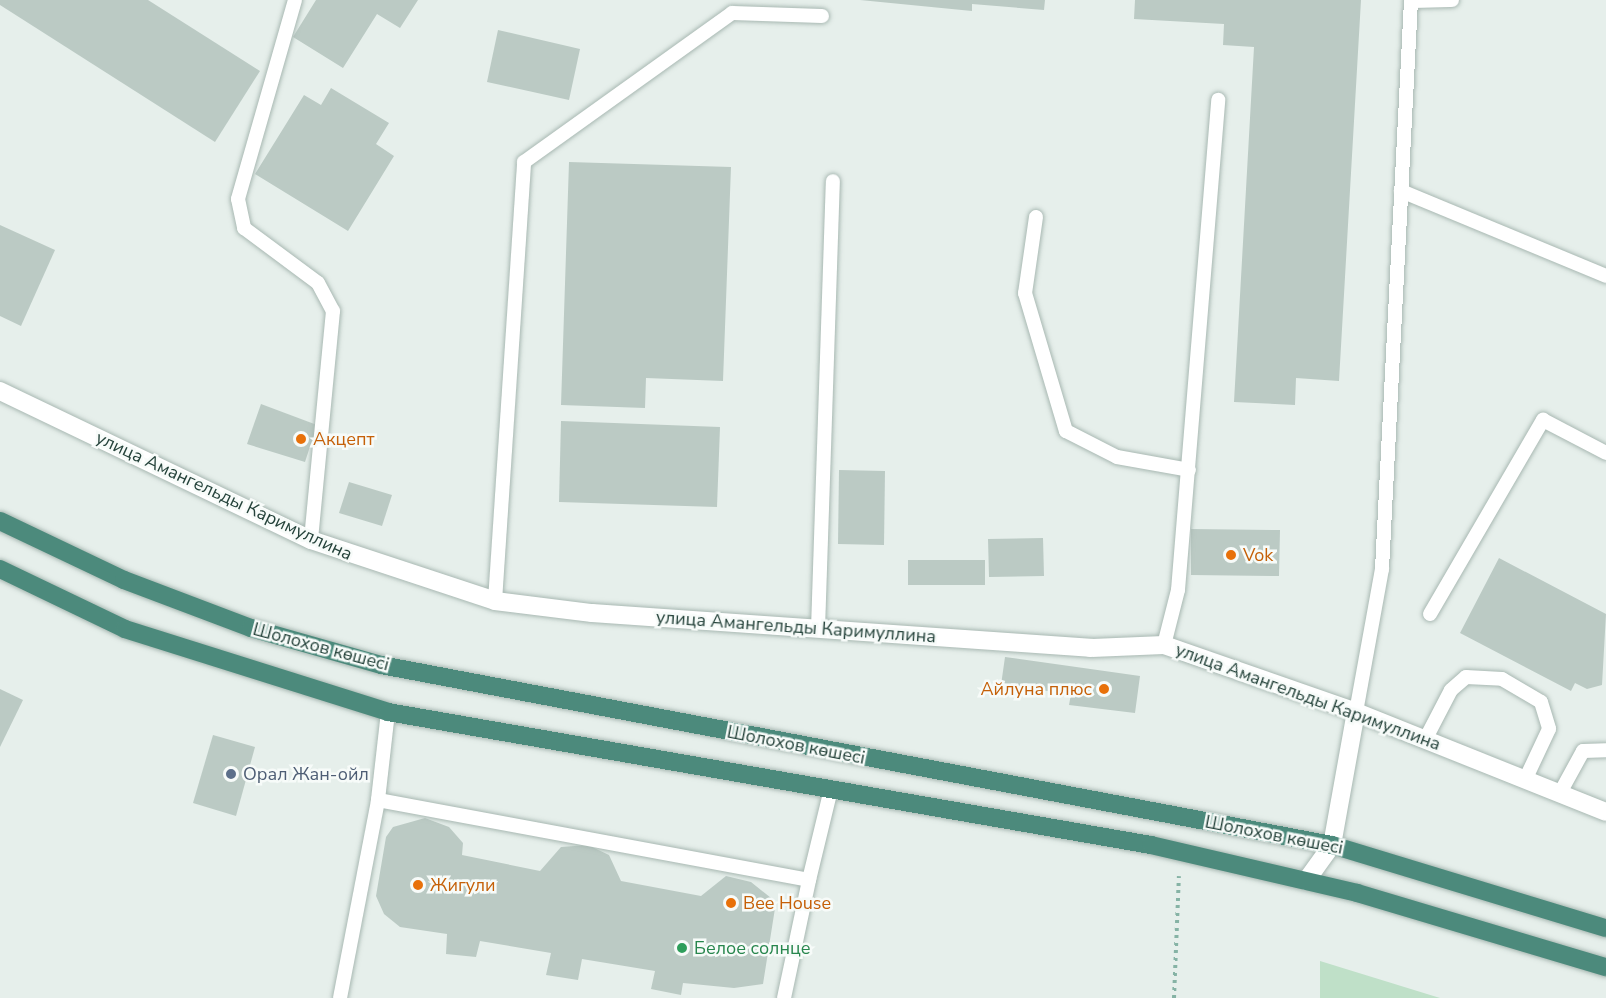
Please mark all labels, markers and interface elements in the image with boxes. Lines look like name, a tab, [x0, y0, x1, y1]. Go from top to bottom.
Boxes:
street label: улица Амангельды Каримуллина	[92, 427, 356, 565]
place label: Акцепт	[313, 428, 375, 450]
marker: Акцепт	[294, 432, 308, 446]
place label: Vok	[1243, 544, 1273, 566]
marker: Vok	[1224, 548, 1238, 562]
street label: улица Амангельды Каримуллина	[655, 606, 937, 648]
street label: Шолохов көшесі	[251, 618, 391, 676]
street label: улица Амангельды Каримуллина	[1172, 639, 1444, 755]
place label: Айлуна плюс	[981, 678, 1092, 700]
marker: Айлуна плюс	[1097, 682, 1111, 696]
street label: Шолохов көшесі	[725, 721, 867, 769]
place label: Орал Жан-ойл	[243, 763, 369, 785]
marker: Орал Жан-ойл	[224, 767, 238, 781]
street label: Шолохов көшесі	[1203, 811, 1345, 859]
place label: Жигули	[430, 874, 496, 896]
marker: Жигули	[411, 878, 425, 892]
place label: Bee House	[743, 892, 831, 914]
marker: Bee House	[724, 896, 738, 910]
place label: Белое солнце	[694, 937, 810, 959]
marker: Белое солнце	[675, 941, 689, 955]

